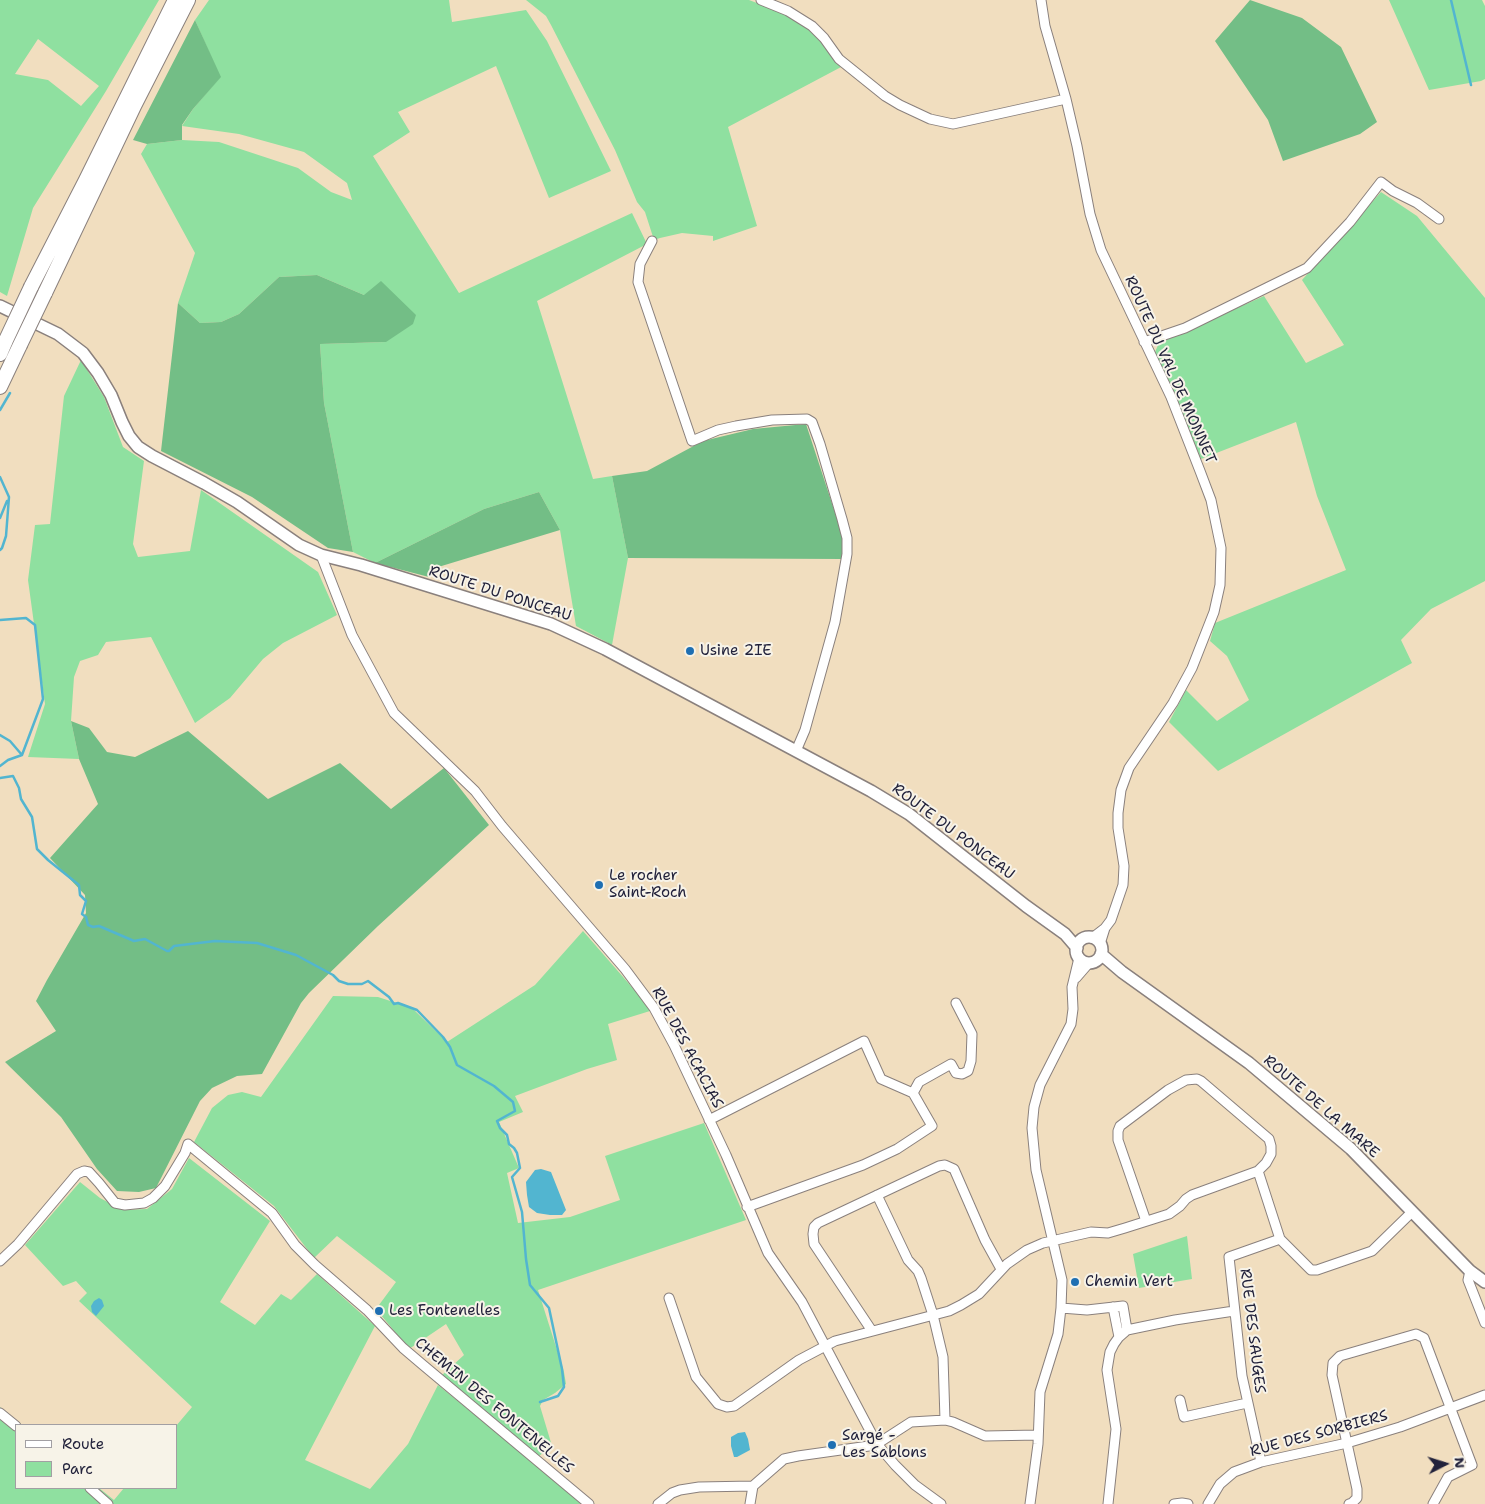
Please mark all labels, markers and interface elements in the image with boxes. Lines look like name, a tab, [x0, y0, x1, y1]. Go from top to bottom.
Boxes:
street label: ROUTE DU VAL DE MONNET	[1120, 273, 1220, 467]
street label: ROUTE DU PONCEAU	[426, 562, 574, 626]
place label: Usine 2IE	[700, 642, 772, 660]
marker: Usine 2IE	[684, 645, 696, 657]
street label: ROUTE DU PONCEAU	[888, 780, 1018, 884]
place label: Le rocher Saint-Roch	[609, 867, 687, 902]
marker: Le rocher Saint-Roch	[593, 879, 605, 891]
street label: RUE DES ACACIAS	[648, 985, 726, 1111]
street label: ROUTE DE LA MARE	[1259, 1052, 1383, 1162]
street label: RUE DES SAUGES	[1235, 1268, 1269, 1394]
place label: Chemin Vert	[1085, 1273, 1173, 1291]
marker: Chemin Vert	[1069, 1276, 1081, 1288]
place label: Les Fontenelles	[389, 1302, 500, 1320]
marker: Les Fontenelles	[373, 1305, 385, 1317]
street label: CHEMIN DES FONTENELLES	[411, 1334, 577, 1478]
street label: RUE DES SORBIERS	[1248, 1407, 1390, 1461]
legend	[15, 1424, 178, 1489]
place label: Sargé - Les Sablons	[842, 1427, 927, 1462]
text: Route	[62, 1434, 104, 1454]
marker: Sargé - Les Sablons	[826, 1439, 838, 1451]
north arrow	[1420, 1439, 1470, 1489]
text: N	[1450, 1456, 1469, 1469]
text: Parc	[62, 1459, 93, 1479]

